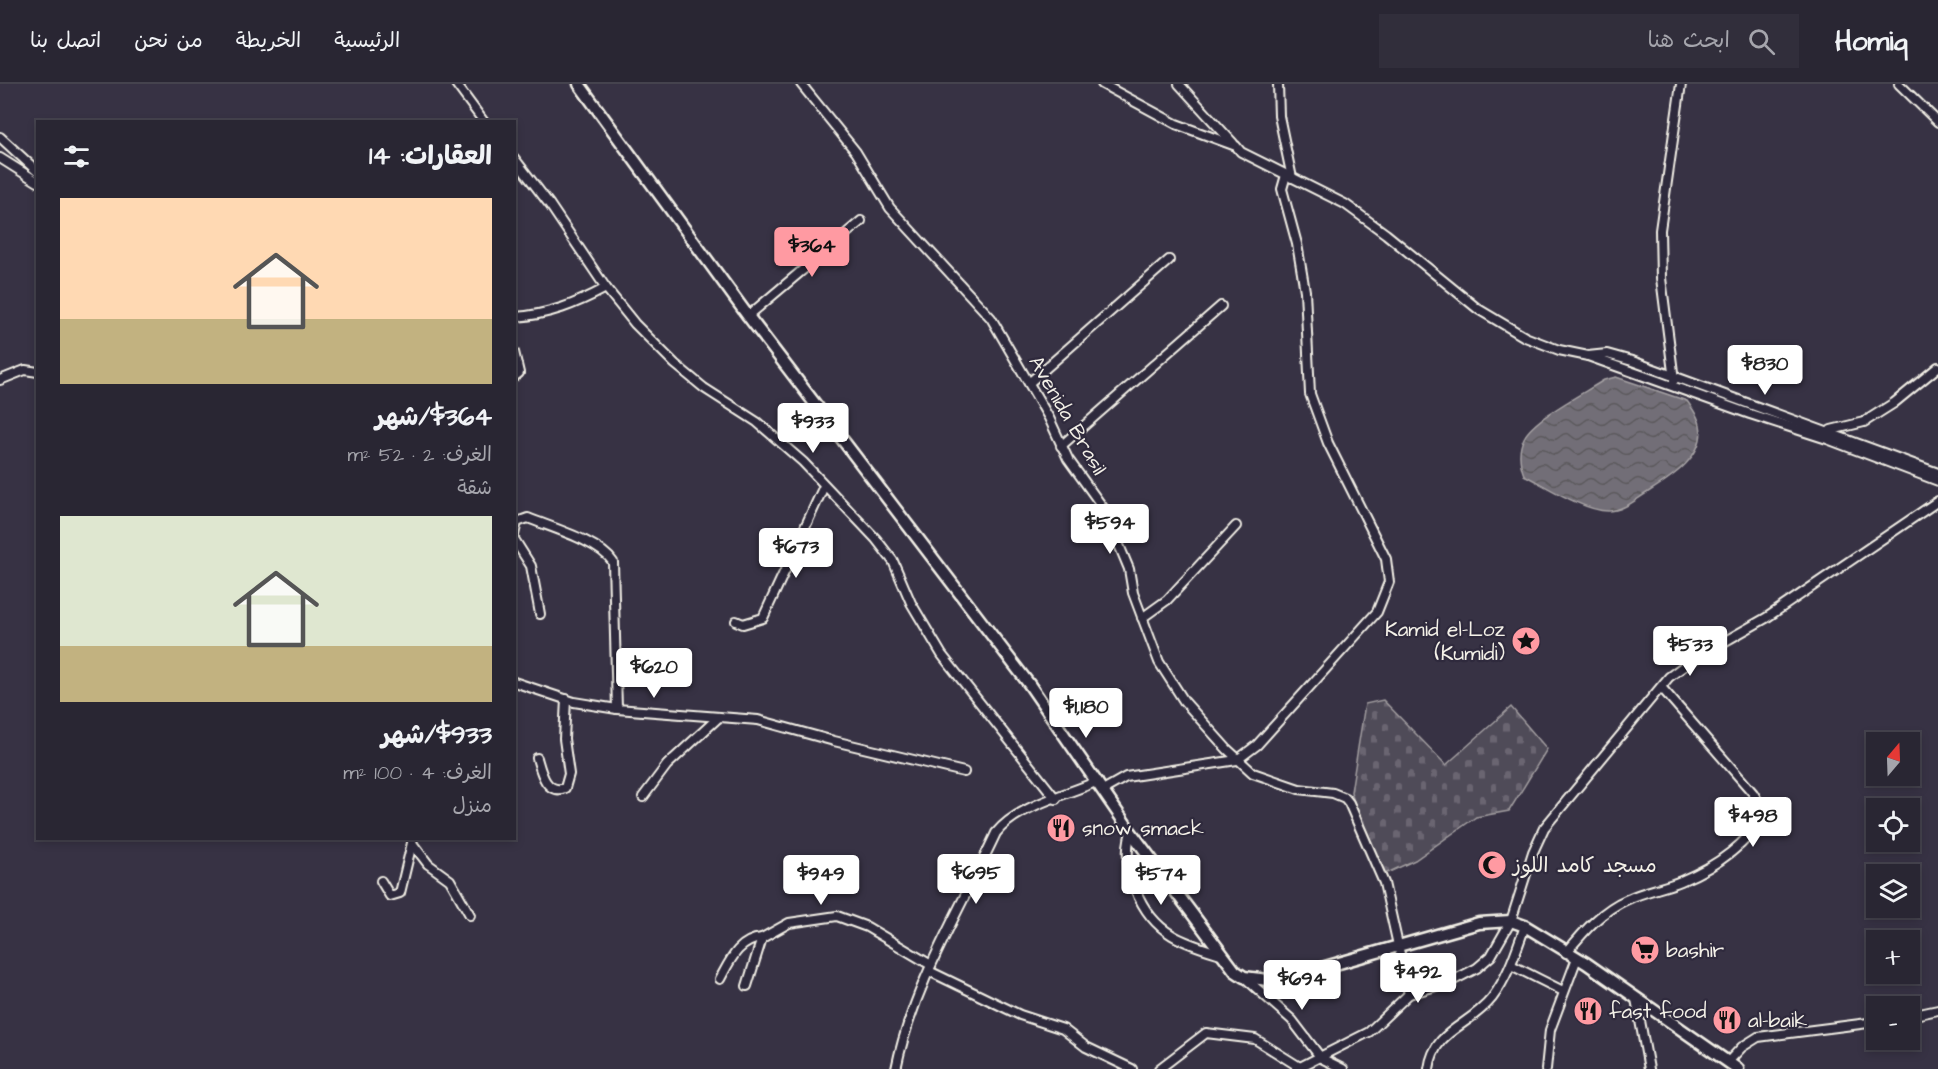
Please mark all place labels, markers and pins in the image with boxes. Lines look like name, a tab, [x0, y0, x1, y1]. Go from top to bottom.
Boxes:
pin: $364	[776, 227, 848, 278]
pin: $830	[1729, 345, 1801, 396]
pin: $933	[777, 403, 849, 454]
pin: $594	[1074, 504, 1146, 555]
pin: $673	[760, 528, 832, 579]
place label: Kamid el-Loz (Kumidi)	[1385, 615, 1506, 668]
place icon: Kamid el-Loz (Kumidi)	[1510, 625, 1542, 657]
pin: $533	[1654, 626, 1726, 677]
pin: $620	[618, 648, 690, 699]
pin: $1,180	[1037, 688, 1135, 739]
pin: $498	[1717, 797, 1789, 848]
restaurant icon: snow smack	[1045, 812, 1077, 844]
place label: snow smack	[1082, 814, 1204, 843]
mosque icon: مسجد كامد اللوز	[1476, 849, 1508, 881]
place label: مسجد كامد اللوز	[1511, 851, 1657, 880]
pin: $695	[940, 854, 1012, 905]
pin: $949	[785, 855, 857, 906]
pin: $574	[1125, 855, 1197, 906]
supermarket icon: bashir	[1629, 934, 1661, 966]
place label: bashir	[1666, 936, 1725, 965]
pin: $492	[1382, 953, 1454, 1004]
pin: $694	[1266, 960, 1338, 1011]
restaurant icon: fast food	[1572, 995, 1604, 1027]
place label: fast food	[1609, 997, 1707, 1026]
restaurant icon: al-baik	[1711, 1004, 1743, 1036]
place label: al-baik	[1748, 1006, 1807, 1035]

